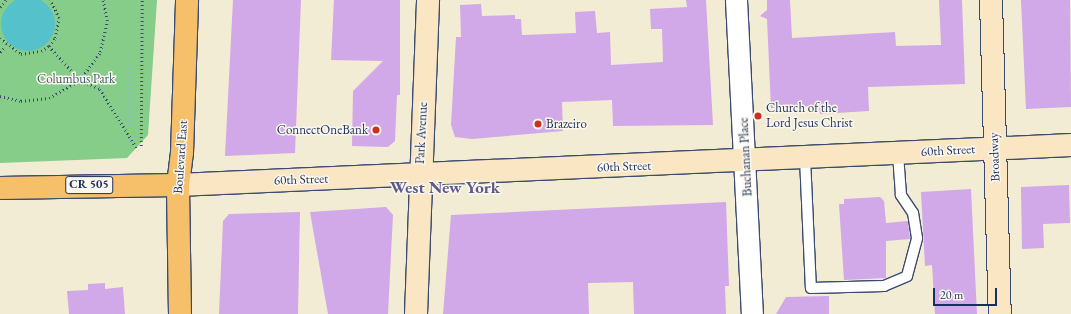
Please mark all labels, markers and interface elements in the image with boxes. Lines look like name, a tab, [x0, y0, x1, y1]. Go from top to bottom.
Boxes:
park label: Columbus Park	[37, 71, 115, 87]
place label: Church of the Lord Jesus Christ	[766, 101, 853, 132]
street label: Park Avenue	[413, 102, 431, 164]
marker: Church of the Lord Jesus Christ	[753, 111, 763, 121]
place label: Brazeiro	[546, 116, 587, 132]
street label: Buchanan Place	[736, 117, 756, 197]
marker: Brazeiro	[533, 119, 543, 129]
street label: Boulevard East	[171, 120, 191, 194]
place label: ConnectOneBank	[277, 122, 368, 138]
marker: ConnectOneBank	[371, 125, 381, 135]
street label: Broadway	[986, 132, 1004, 182]
street label: 60th Street	[920, 142, 976, 160]
street label: 60th Street	[597, 158, 651, 176]
street label: 60th Street	[274, 171, 328, 189]
road number: CR 505	[65, 175, 113, 195]
district label: West New York	[390, 178, 500, 198]
scale bar	[935, 280, 999, 306]
text: 20 m	[940, 287, 963, 303]

